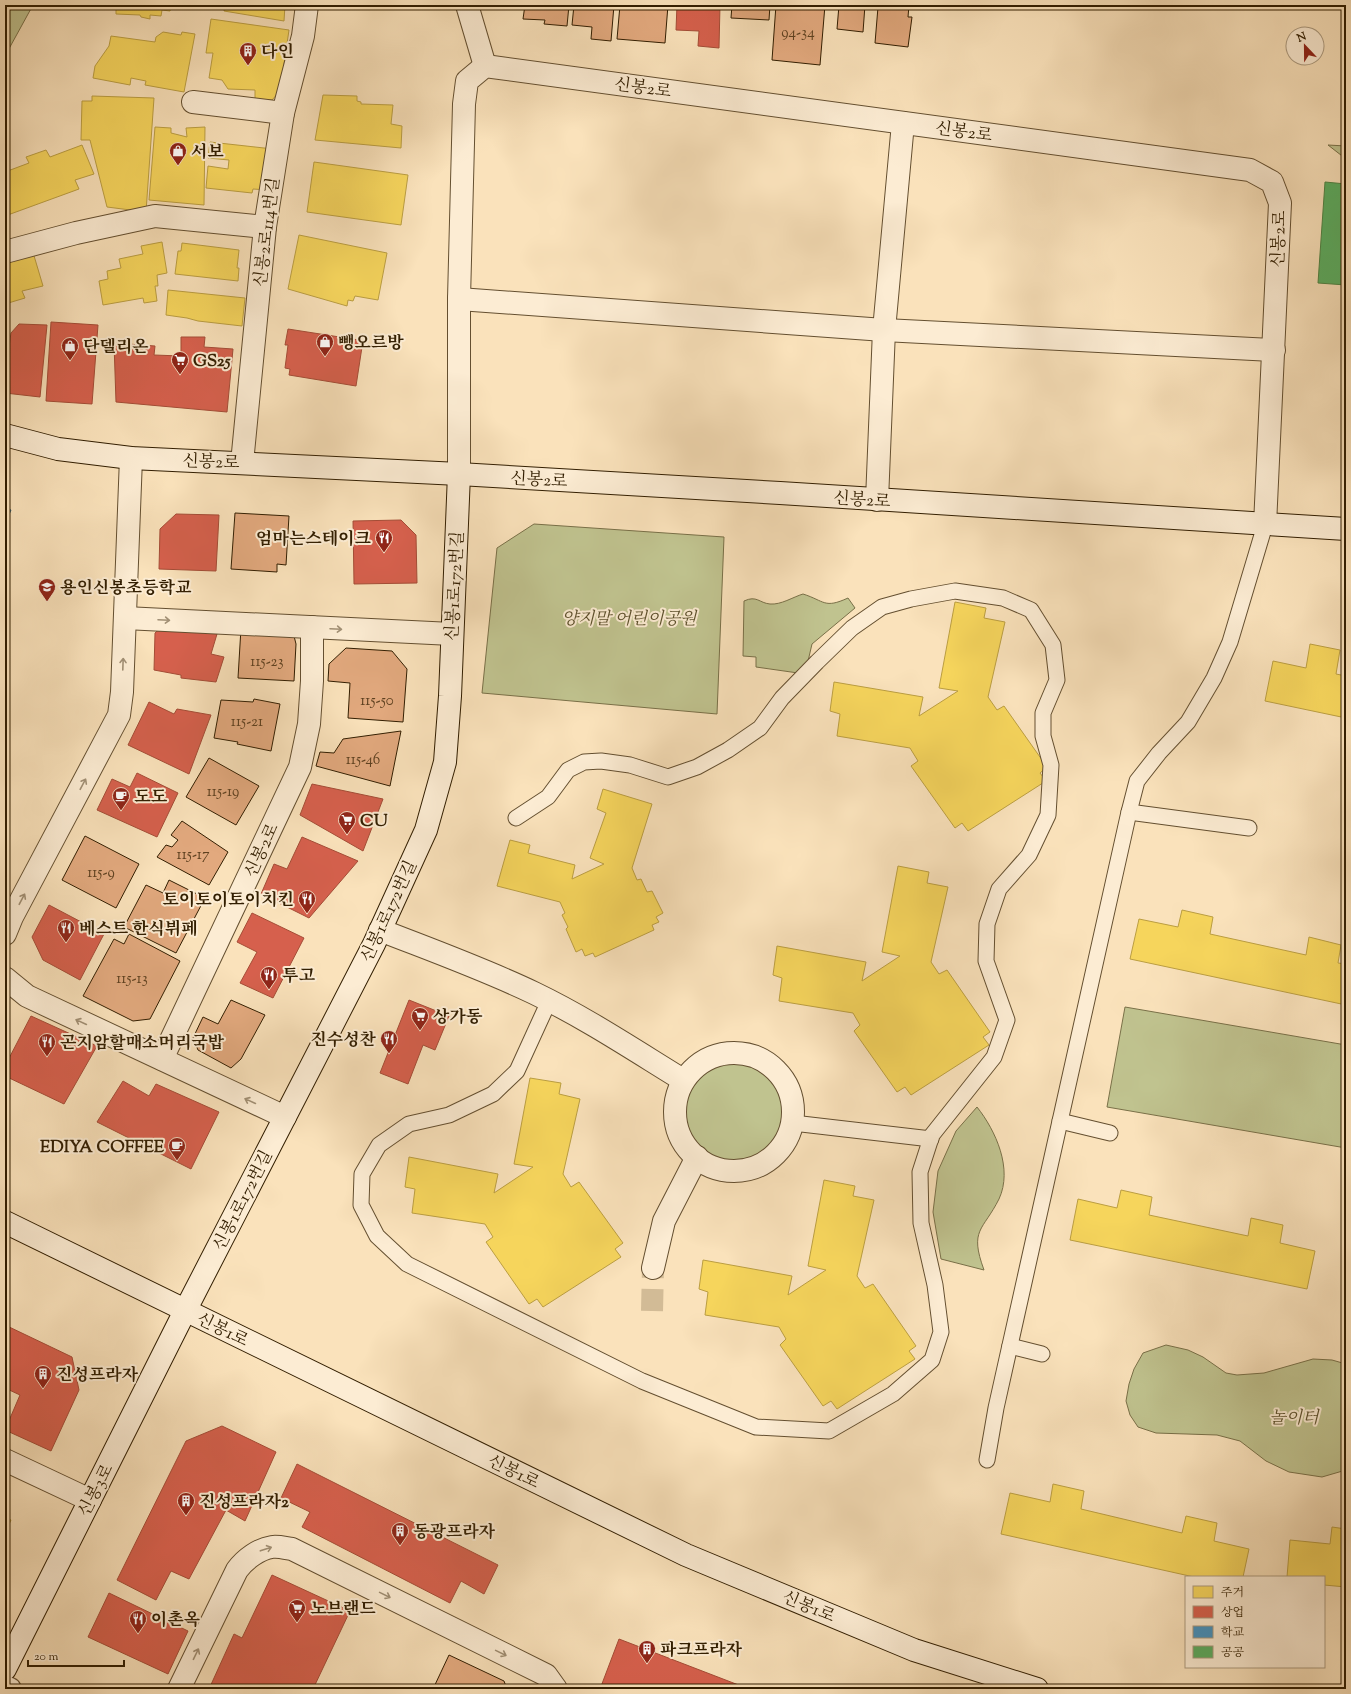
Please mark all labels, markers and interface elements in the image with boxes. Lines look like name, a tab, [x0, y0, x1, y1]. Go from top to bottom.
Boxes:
house number: 94-34	[781, 23, 815, 44]
north arrow	[1285, 26, 1325, 66]
text: N	[1294, 29, 1309, 47]
building icon: 다인	[238, 41, 258, 66]
place label: 다인	[261, 41, 294, 65]
street label: 신봉2로	[613, 73, 673, 105]
street label: 신봉2로	[934, 117, 994, 149]
shop icon: 서보	[168, 141, 188, 166]
place label: 서보	[191, 141, 224, 165]
street label: 신봉2로114번길	[249, 176, 287, 288]
street label: 신봉2로	[1267, 209, 1293, 268]
shop icon: 뺑오르방	[315, 332, 335, 357]
place label: 뺑오르방	[338, 332, 404, 356]
shop icon: 단델리온	[60, 336, 80, 361]
place label: 단델리온	[83, 336, 149, 360]
supermarket icon: GS25	[170, 350, 190, 375]
place label: GS25	[193, 350, 231, 374]
street label: 신봉2로	[182, 450, 241, 476]
street label: 신봉2로	[510, 468, 569, 495]
street label: 신봉2로	[832, 487, 892, 515]
place label: 엄마는스테이크	[256, 528, 372, 552]
restaurant icon: 엄마는스테이크	[374, 528, 394, 553]
street label: 신봉1로172번길	[441, 531, 471, 642]
school or university icon: 용인신봉초등학교	[37, 577, 57, 602]
place label: 용인신봉초등학교	[60, 577, 192, 601]
park label: 양지말 어린이공원	[562, 608, 698, 632]
one-way arrow	[157, 616, 170, 624]
one-way arrow	[329, 625, 342, 632]
house number: 115-23	[250, 652, 284, 673]
one-way arrow	[120, 658, 127, 671]
house number: 115-50	[360, 691, 394, 712]
house number: 115-21	[231, 712, 263, 733]
house number: 115-46	[346, 750, 380, 771]
one-way arrow	[79, 778, 87, 790]
house number: 115-19	[207, 782, 239, 803]
cafe icon: 도도	[111, 786, 131, 811]
place label: 도도	[134, 786, 167, 810]
supermarket icon: CU	[337, 810, 357, 835]
place label: CU	[360, 810, 388, 834]
street label: 신봉2로	[240, 819, 286, 882]
house number: 115-17	[177, 845, 210, 866]
street label: 신봉1로172번길	[356, 857, 424, 967]
house number: 115-9	[87, 863, 115, 884]
place label: 토이토이토이치킨	[163, 889, 294, 913]
restaurant icon: 토이토이토이치킨	[297, 889, 317, 914]
one-way arrow	[19, 893, 26, 905]
restaurant icon: 베스트 한식뷔페	[56, 918, 76, 943]
place label: 베스트 한식뷔페	[79, 918, 198, 942]
restaurant icon: 투고	[259, 965, 279, 990]
place label: 투고	[282, 965, 315, 989]
house number: 115-13	[116, 969, 148, 990]
supermarket icon: 상가동	[410, 1006, 430, 1031]
place label: 상가동	[433, 1006, 483, 1030]
one-way arrow	[76, 1018, 88, 1025]
place label: 진수성찬	[310, 1029, 377, 1053]
restaurant icon: 진수성찬	[379, 1029, 399, 1054]
restaurant icon: 곤지암할매소머리국밥	[37, 1032, 57, 1057]
place label: 곤지암할매소머리국밥	[60, 1032, 225, 1056]
one-way arrow	[244, 1097, 256, 1104]
place label: EDIYA COFFEE	[40, 1136, 165, 1160]
cafe icon: EDIYA COFFEE	[167, 1136, 187, 1161]
street label: 신봉1로172번길	[208, 1146, 279, 1255]
street label: 신봉1로	[192, 1308, 253, 1354]
building icon: 진성프라자	[33, 1364, 53, 1389]
place label: 진성프라자	[56, 1364, 139, 1388]
park label: 놀이터	[1269, 1407, 1320, 1431]
street label: 신봉1로	[483, 1450, 544, 1496]
street label: 신봉3로	[73, 1460, 120, 1521]
building icon: 진성프라자2	[176, 1491, 196, 1516]
place label: 진성프라자2	[199, 1491, 289, 1515]
building icon: 동광프라자	[390, 1521, 410, 1546]
place label: 동광프라자	[413, 1521, 496, 1545]
one-way arrow	[259, 1545, 272, 1552]
legend	[1185, 1576, 1325, 1668]
text: 주거	[1221, 1584, 1244, 1602]
street label: 신봉1로	[778, 1586, 839, 1630]
one-way arrow	[378, 1592, 390, 1599]
supermarket icon: 노브랜드	[287, 1598, 307, 1623]
place label: 노브랜드	[310, 1598, 376, 1622]
text: 상업	[1221, 1604, 1244, 1622]
restaurant icon: 이촌옥	[128, 1609, 148, 1634]
place label: 이촌옥	[151, 1609, 200, 1633]
text: 학교	[1221, 1624, 1245, 1642]
building icon: 파크프라자	[637, 1639, 657, 1664]
place label: 파크프라자	[660, 1639, 743, 1663]
scale bar	[28, 1642, 124, 1668]
text: 공공	[1221, 1644, 1245, 1662]
text: 20 m	[34, 1648, 59, 1666]
one-way arrow	[193, 1648, 200, 1660]
one-way arrow	[495, 1650, 507, 1657]

